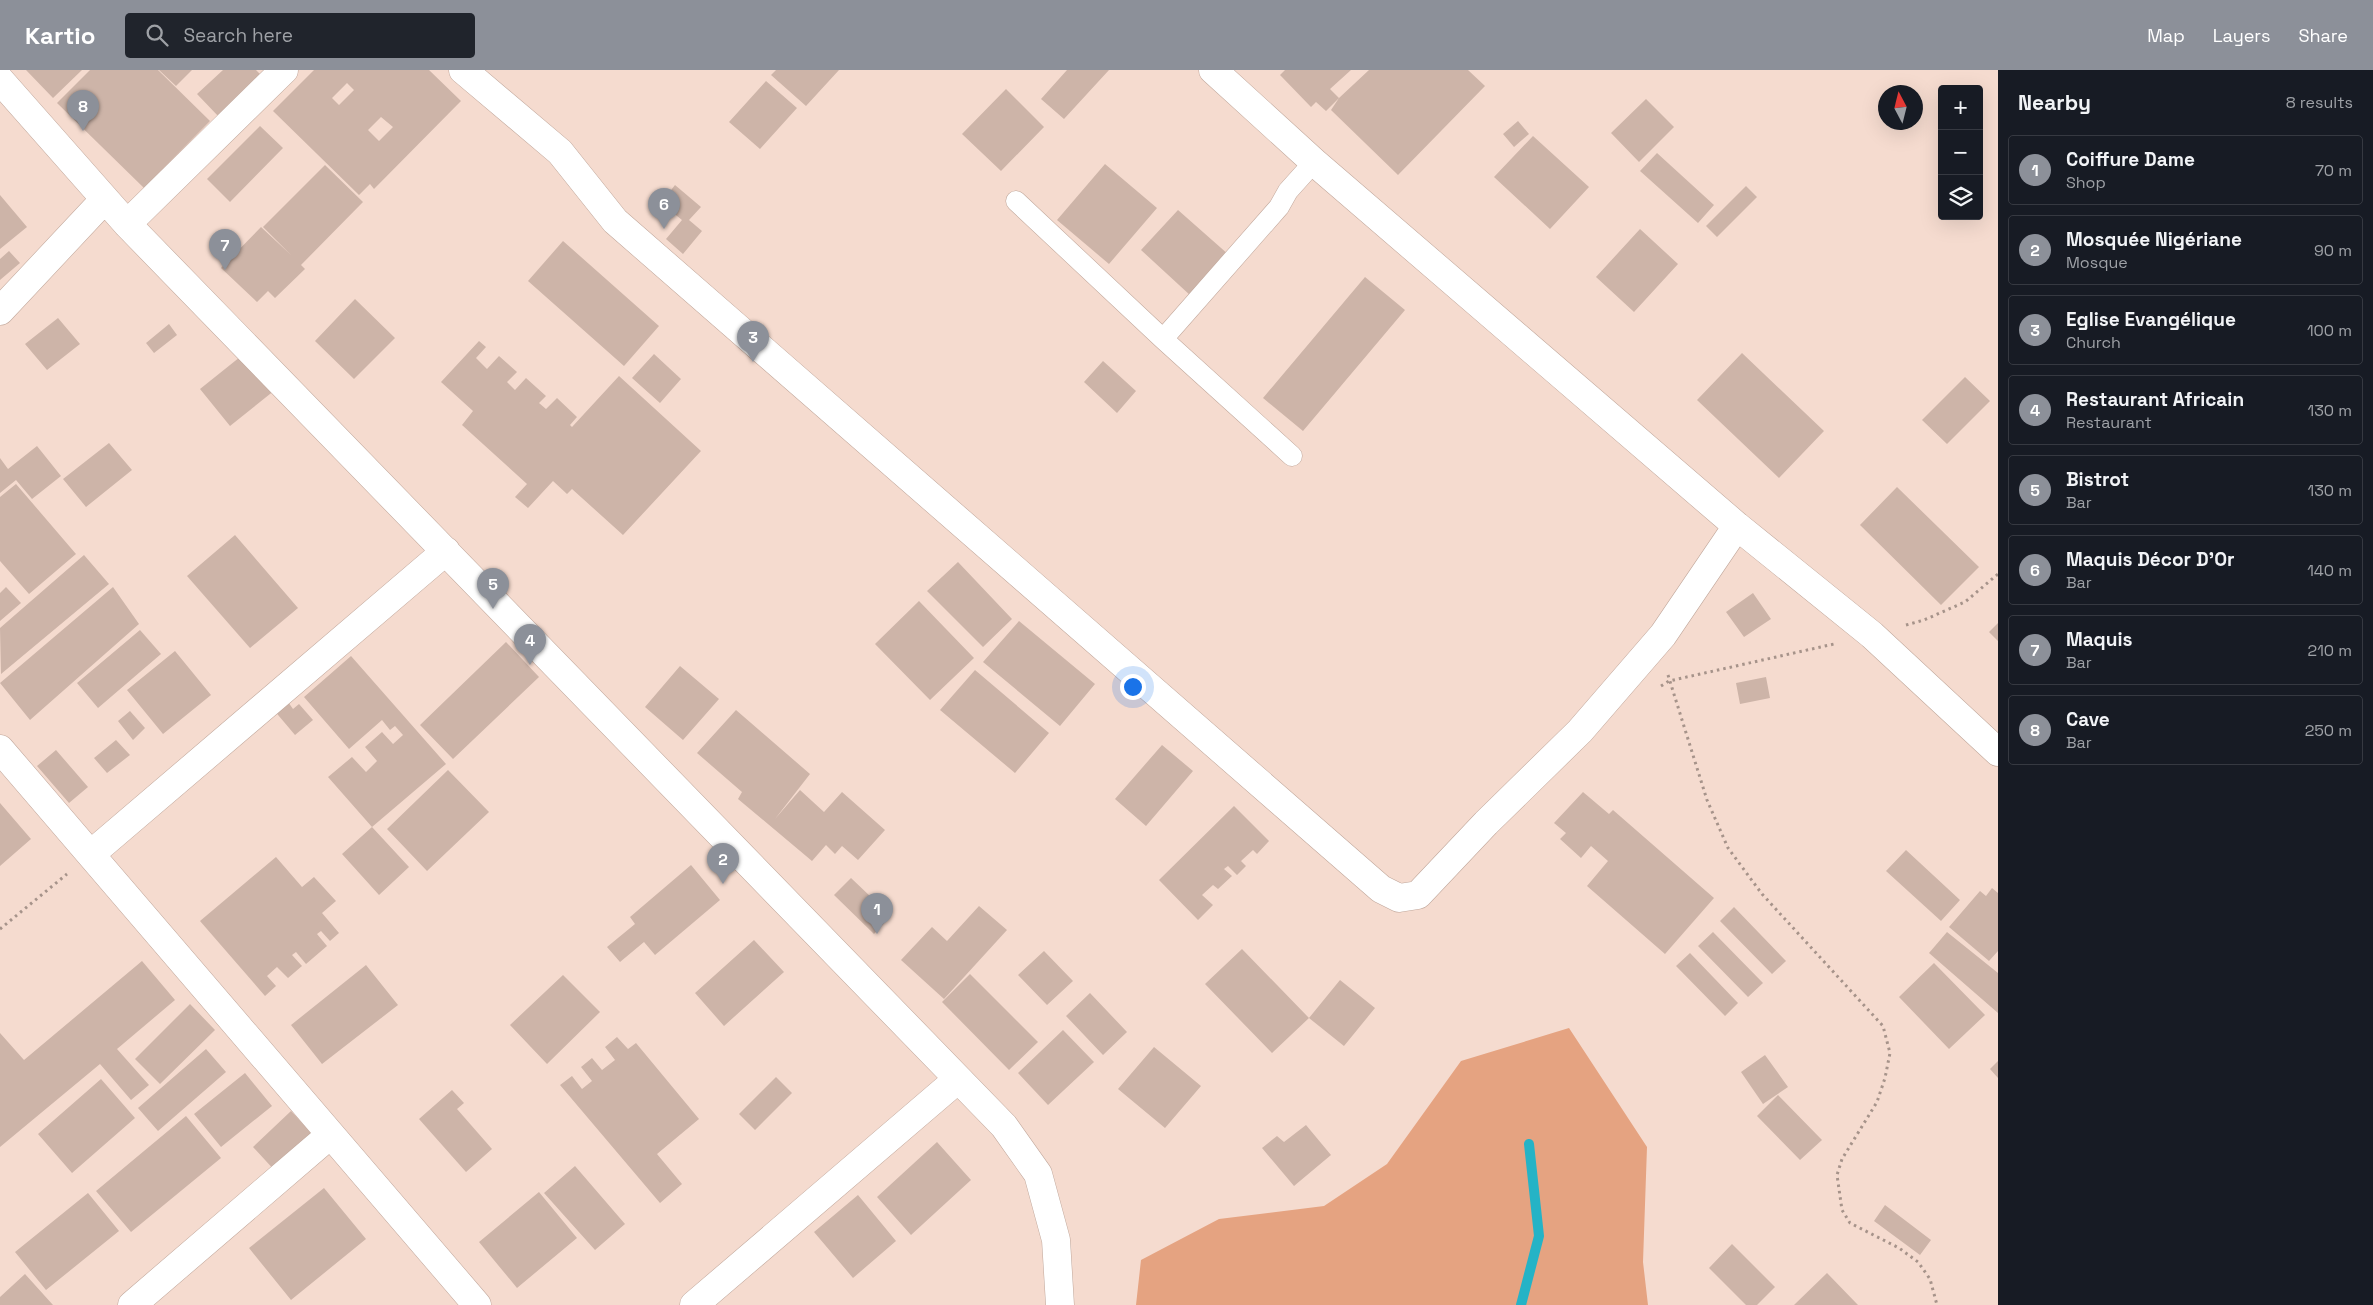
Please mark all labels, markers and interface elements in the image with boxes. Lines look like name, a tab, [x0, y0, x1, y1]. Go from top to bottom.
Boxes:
search box	[125, 13, 475, 58]
text: Kartio	[25, 20, 95, 51]
icon: search	[143, 21, 171, 49]
text: Search here	[183, 23, 293, 48]
text: Map	[2147, 24, 2185, 47]
text: Layers	[2213, 24, 2270, 47]
text: Share	[2298, 24, 2348, 47]
north arrow	[1878, 85, 1923, 130]
map controls	[1938, 85, 1983, 220]
button: +	[1938, 85, 1983, 130]
text: Nearby	[2018, 89, 2091, 116]
pin: 8	[67, 90, 99, 131]
text: 8 results	[2286, 92, 2353, 113]
button: −	[1938, 130, 1983, 175]
text: Coiffure Dame	[2066, 147, 2195, 172]
text: 1	[2031, 160, 2039, 181]
text: 70 m	[2315, 160, 2352, 181]
text: Shop	[2066, 172, 2106, 193]
button: layers	[1938, 175, 1983, 220]
pin: 6	[648, 188, 680, 229]
text: Mosquée Nigériane	[2066, 227, 2242, 252]
pin: 7	[209, 229, 241, 270]
text: 2	[2030, 240, 2040, 261]
text: 90 m	[2314, 240, 2352, 261]
text: Mosque	[2066, 252, 2128, 273]
text: Eglise Evangélique	[2066, 307, 2236, 332]
text: 3	[2030, 320, 2040, 341]
text: 100 m	[2307, 320, 2352, 341]
pin: 3	[737, 321, 769, 362]
text: Church	[2066, 332, 2121, 353]
text: Restaurant Africain	[2066, 387, 2244, 412]
text: 4	[2030, 400, 2040, 421]
text: 130 m	[2308, 400, 2352, 421]
text: Restaurant	[2066, 412, 2152, 433]
text: Bistrot	[2066, 467, 2129, 492]
text: 5	[2030, 480, 2040, 501]
text: 130 m	[2308, 480, 2352, 501]
text: Bar	[2066, 492, 2092, 513]
text: Maquis Décor D'Or	[2066, 547, 2235, 572]
text: 6	[2030, 560, 2040, 581]
text: 140 m	[2307, 560, 2352, 581]
pin: 5	[477, 568, 509, 609]
text: Bar	[2066, 572, 2092, 593]
pin: 4	[514, 624, 546, 665]
text: Maquis	[2066, 627, 2132, 652]
text: 7	[2031, 640, 2039, 661]
text: 210 m	[2308, 640, 2352, 661]
text: Bar	[2066, 652, 2092, 673]
your location	[1120, 674, 1146, 700]
text: Cave	[2066, 707, 2110, 732]
text: 8	[2030, 720, 2040, 741]
text: 250 m	[2305, 720, 2352, 741]
text: Bar	[2066, 732, 2092, 753]
pin: 2	[707, 843, 739, 884]
pin: 1	[861, 893, 893, 934]

